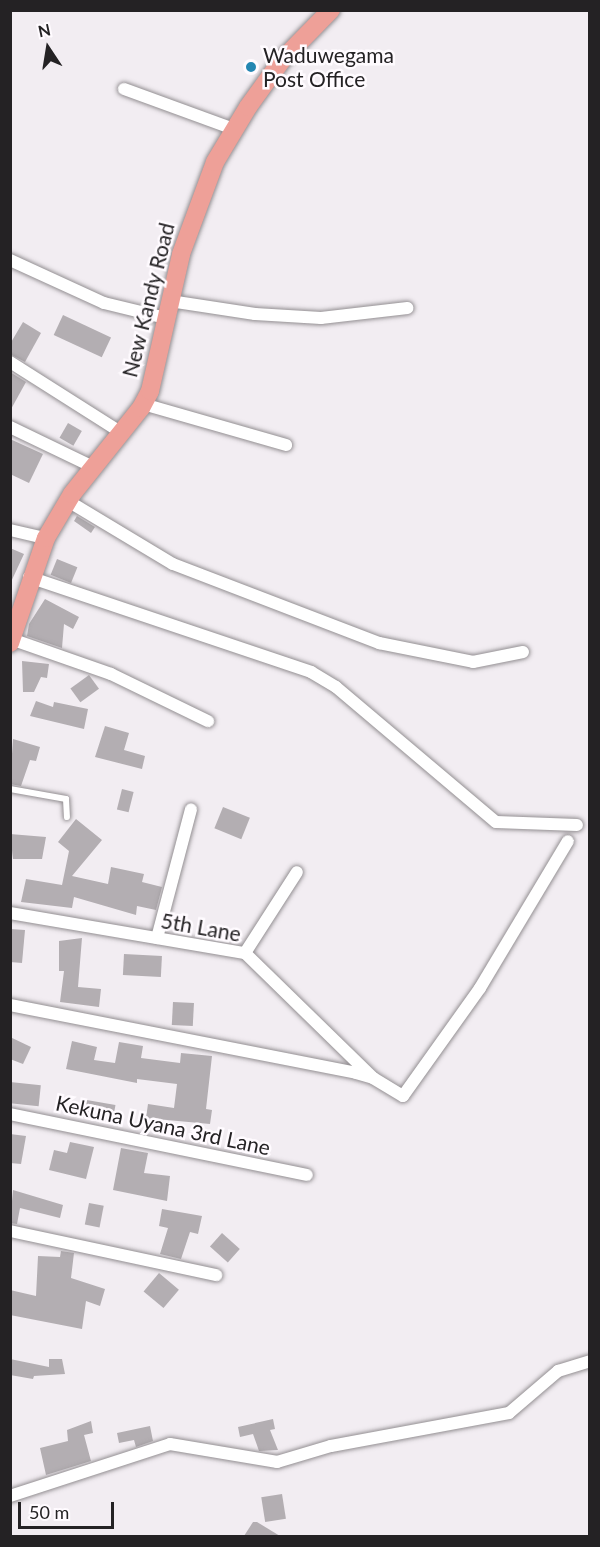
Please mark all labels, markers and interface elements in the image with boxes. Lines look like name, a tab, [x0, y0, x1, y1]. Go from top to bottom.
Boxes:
north arrow	[18, 18, 78, 78]
text: N	[36, 19, 52, 40]
place label: Waduwegama Post Office	[263, 42, 394, 92]
marker: Waduwegama Post Office	[244, 60, 258, 74]
street label: New Kandy Road	[117, 220, 179, 380]
street label: 5th Lane	[159, 908, 243, 946]
street label: Kekuna Uyana 3rd Lane	[53, 1090, 273, 1160]
scale bar	[21, 1490, 117, 1528]
text: 50 m	[29, 1501, 69, 1523]

